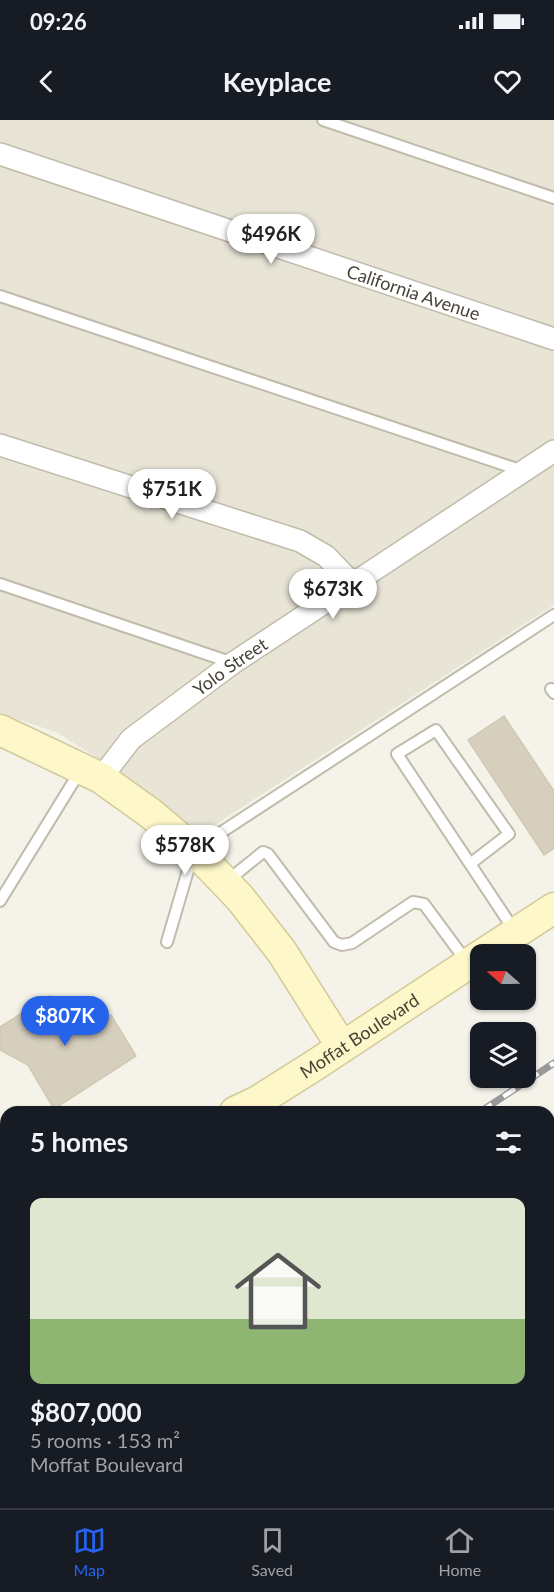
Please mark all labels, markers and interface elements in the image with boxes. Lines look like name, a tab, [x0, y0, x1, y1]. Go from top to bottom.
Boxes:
text: 09:26	[30, 8, 87, 35]
icon: back	[30, 65, 63, 98]
text: Keyplace	[223, 65, 331, 98]
icon: heart	[491, 65, 524, 98]
pin: $496K	[229, 214, 313, 265]
text: $496K	[241, 221, 301, 245]
street label: California Avenue	[344, 260, 483, 325]
pin: $751K	[130, 469, 214, 520]
text: $751K	[142, 476, 202, 500]
pin: $673K	[291, 569, 375, 620]
text: $673K	[303, 576, 363, 600]
street label: Yolo Street	[188, 632, 272, 700]
pin: $578K	[143, 825, 227, 876]
text: $578K	[155, 832, 215, 856]
north arrow	[470, 944, 536, 1010]
map controls	[470, 944, 536, 1088]
street label: Moffat Boulevard	[296, 989, 423, 1083]
pin: $807K	[23, 996, 107, 1047]
text: $807K	[35, 1003, 95, 1027]
button: layers	[470, 1022, 536, 1088]
text: 5 homes	[30, 1126, 128, 1158]
icon: filters	[492, 1126, 525, 1159]
icon: home	[224, 1237, 332, 1345]
text: $807,000	[30, 1396, 142, 1428]
text: 5 rooms · 153 m²	[30, 1428, 180, 1452]
text: Moffat Boulevard	[30, 1452, 183, 1476]
tab: Map	[73, 1524, 106, 1579]
tab: Saved	[251, 1524, 293, 1579]
tab: Home	[439, 1524, 481, 1579]

